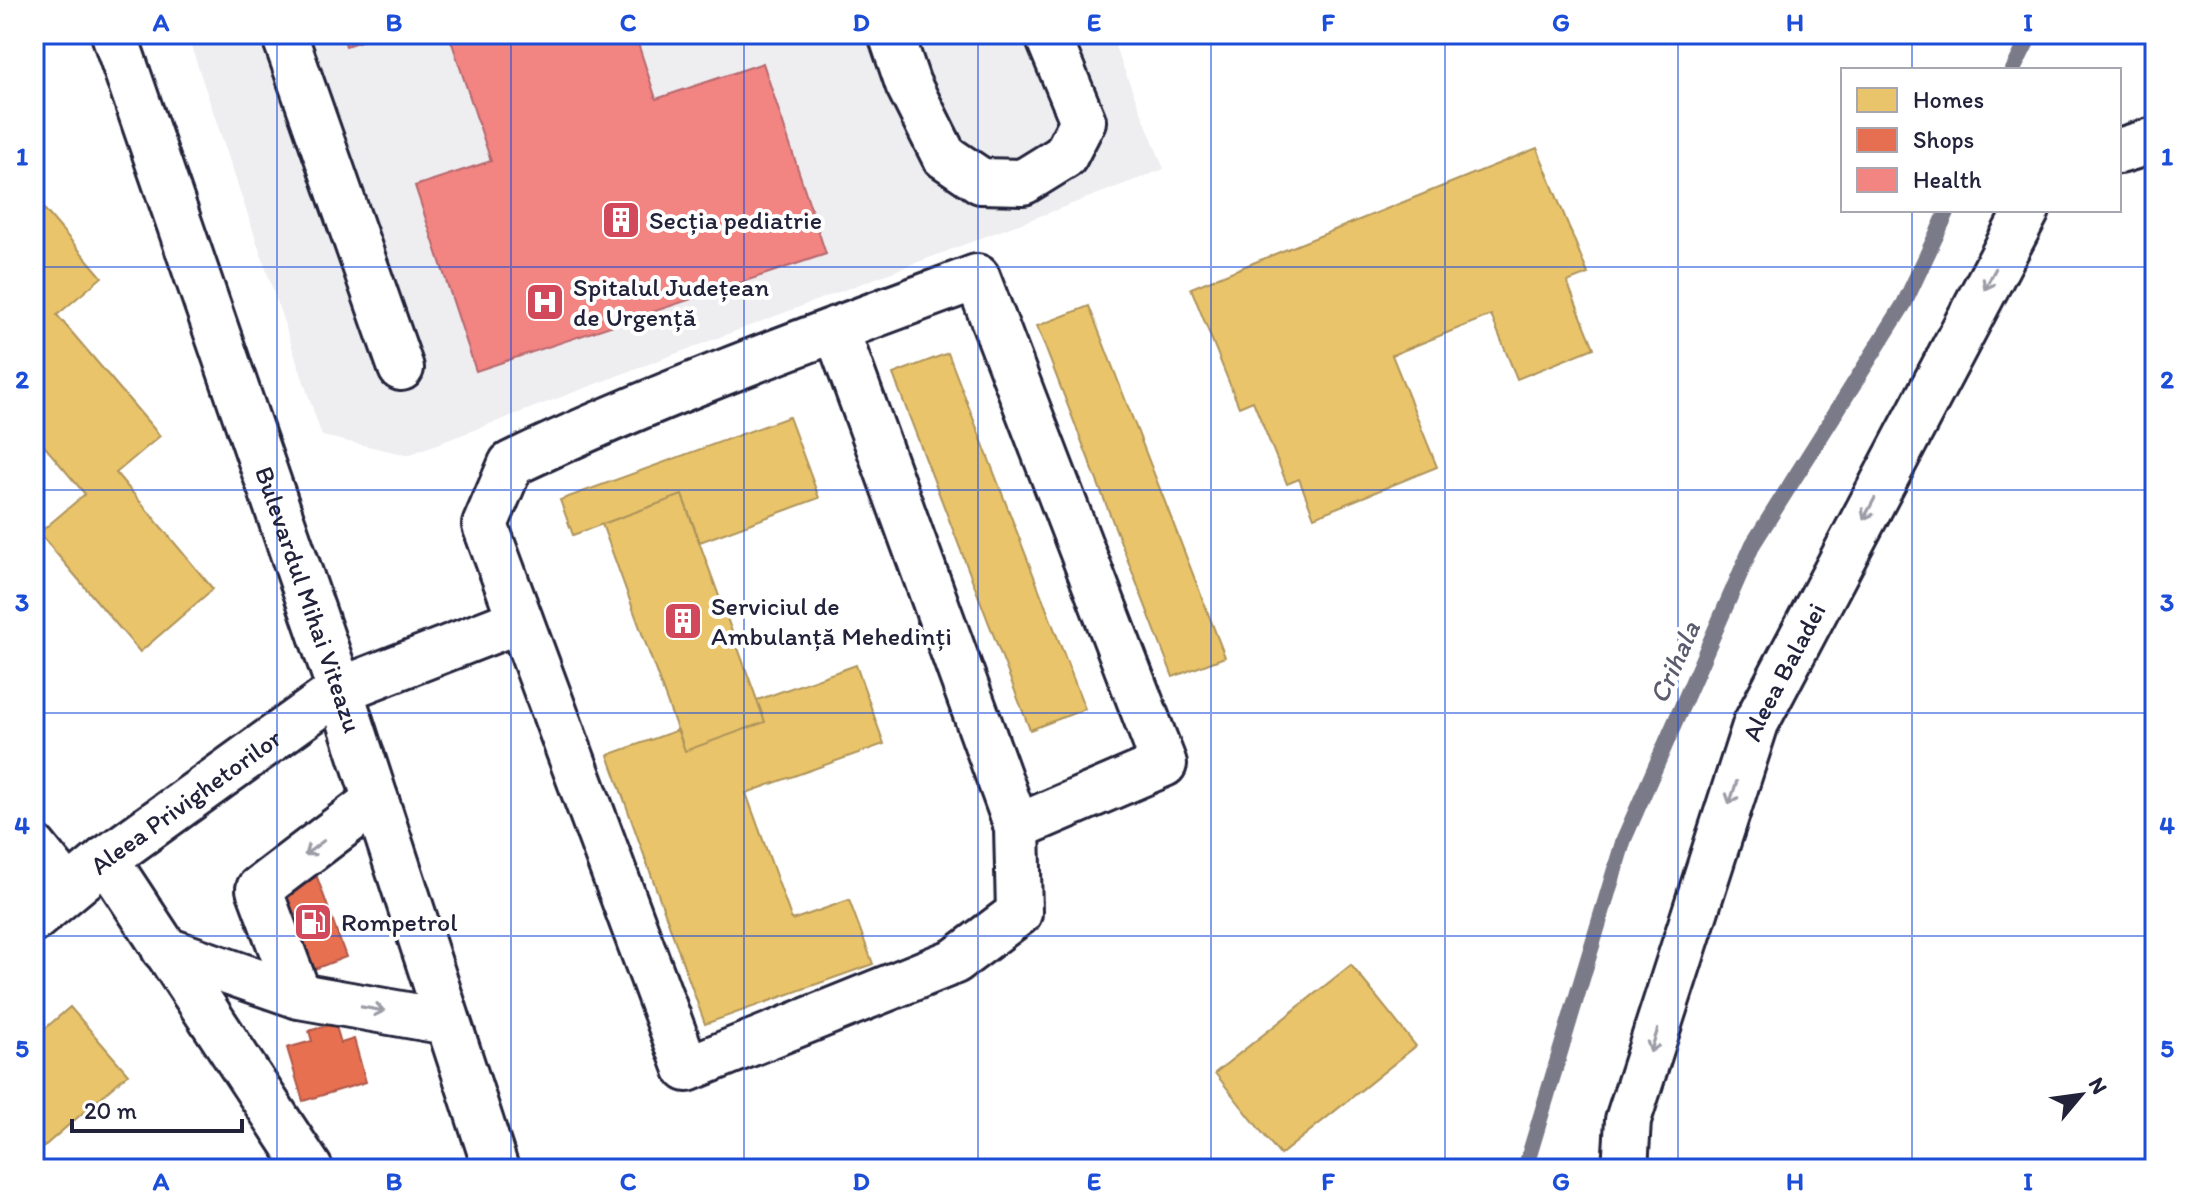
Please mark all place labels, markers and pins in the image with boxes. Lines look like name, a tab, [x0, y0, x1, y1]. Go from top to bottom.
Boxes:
building icon: Secția pediatrie	[600, 199, 642, 241]
place label: Secția pediatrie	[649, 204, 822, 236]
place label: Spitalul Județean de Urgență	[573, 271, 770, 333]
hospital icon: Spitalul Județean de Urgență	[524, 281, 566, 323]
place label: Serviciul de Ambulanță Mehedinți	[711, 590, 952, 652]
building icon: Serviciul de Ambulanță Mehedinți	[662, 600, 704, 642]
fuel station icon: Rompetrol	[292, 901, 334, 943]
place label: Rompetrol	[341, 906, 458, 938]

